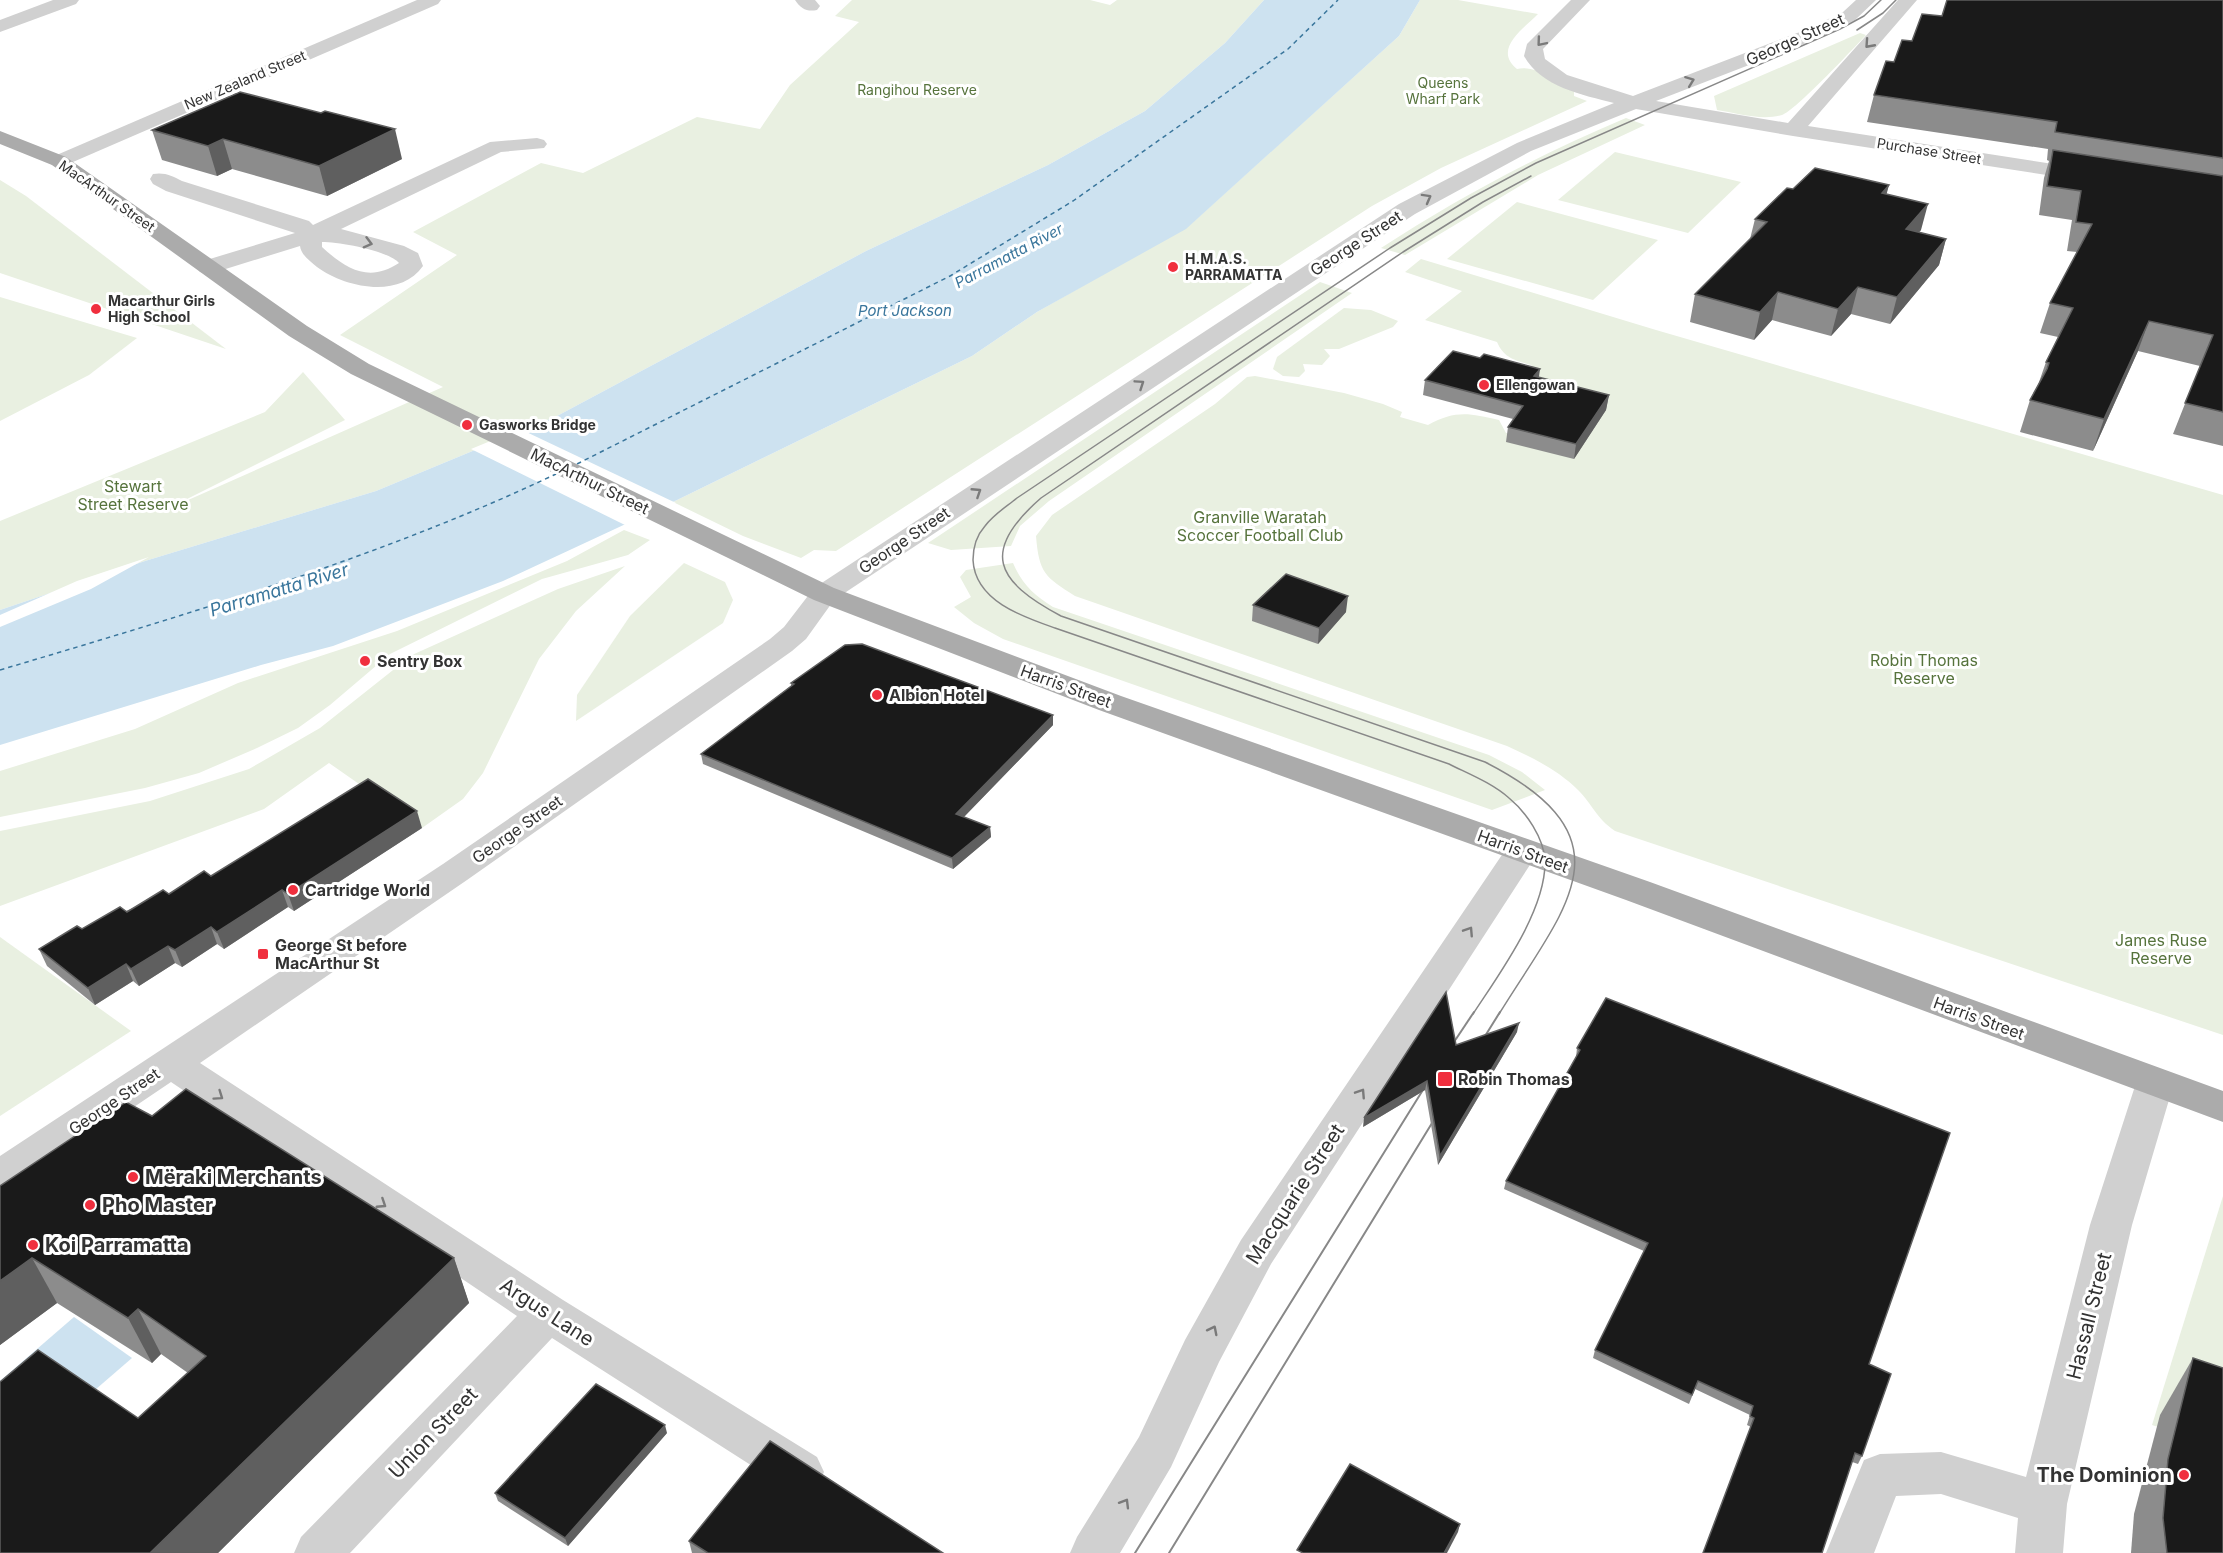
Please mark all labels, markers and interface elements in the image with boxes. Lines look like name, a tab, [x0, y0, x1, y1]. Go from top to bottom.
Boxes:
street label: George Street	[1743, 8, 1847, 70]
one-way arrow	[1537, 35, 1548, 46]
one-way arrow	[1865, 37, 1876, 48]
street label: New Zealand Street	[181, 46, 309, 113]
park label: Queens Wharf Park	[1406, 74, 1481, 107]
one-way arrow	[1683, 76, 1694, 88]
park label: Rangihou Reserve	[857, 81, 977, 98]
street label: Purchase Street	[1876, 134, 1983, 167]
street label: MacArthur Street	[56, 156, 159, 235]
one-way arrow	[1421, 194, 1431, 205]
street label: George Street	[1306, 206, 1406, 280]
water label: Parramatta River	[951, 219, 1067, 292]
one-way arrow	[362, 236, 373, 248]
place label: H.M.A.S. PARRAMATTA	[1185, 250, 1283, 283]
marker: H.M.A.S. PARRAMATTA	[1166, 260, 1180, 274]
place label: Macarthur Girls High School	[108, 292, 215, 325]
water label: Port Jackson	[858, 301, 952, 320]
marker: Macarthur Girls High School	[89, 302, 103, 316]
place label: Ellengowan	[1496, 376, 1575, 393]
marker: Ellengowan	[1477, 378, 1491, 392]
one-way arrow	[1133, 380, 1144, 391]
place label: Gasworks Bridge	[479, 416, 596, 433]
marker: Gasworks Bridge	[460, 418, 474, 432]
street label: MacArthur Street	[528, 444, 652, 518]
park label: Stewart Street Reserve	[77, 476, 189, 514]
one-way arrow	[971, 488, 982, 499]
street label: George Street	[855, 502, 953, 578]
park label: Granville Waratah Scoccer Football Club	[1177, 507, 1343, 545]
water label: Parramatta River	[207, 558, 352, 621]
park label: Robin Thomas Reserve	[1870, 650, 1978, 688]
place label: Sentry Box	[377, 651, 462, 671]
marker: Sentry Box	[358, 654, 372, 668]
street label: Harris Street	[1018, 660, 1114, 712]
place label: Albion Hotel	[889, 685, 985, 705]
marker: Albion Hotel	[870, 688, 884, 702]
street label: George Street	[468, 791, 566, 867]
street label: Harris Street	[1475, 825, 1571, 877]
place label: Cartridge World	[305, 880, 430, 900]
marker: Cartridge World	[286, 883, 300, 897]
one-way arrow	[1462, 927, 1473, 938]
park label: James Ruse Reserve	[2115, 930, 2207, 968]
place label: George St before MacArthur St	[275, 935, 407, 973]
marker: George St before MacArthur St	[256, 947, 270, 961]
street label: Harris Street	[1931, 992, 2027, 1044]
street label: George Street	[65, 1063, 163, 1139]
place label: Robin Thomas	[1458, 1069, 1570, 1089]
marker: Robin Thomas	[1436, 1070, 1454, 1088]
one-way arrow	[213, 1089, 224, 1100]
one-way arrow	[1354, 1089, 1365, 1100]
street label: Macquarie Street	[1241, 1119, 1350, 1269]
place label: Mëraki Merchants	[145, 1165, 322, 1189]
marker: Mëraki Merchants	[126, 1170, 140, 1184]
place label: Pho Master	[102, 1193, 213, 1217]
one-way arrow	[375, 1197, 386, 1208]
marker: Pho Master	[83, 1198, 97, 1212]
place label: Koi Parramatta	[45, 1233, 189, 1257]
marker: Koi Parramatta	[26, 1238, 40, 1252]
street label: Hassall Street	[2062, 1249, 2117, 1382]
street label: Argus Lane	[495, 1273, 599, 1351]
one-way arrow	[1206, 1325, 1217, 1336]
street label: Union Street	[384, 1382, 483, 1484]
place label: The Dominion	[2037, 1463, 2172, 1487]
marker: The Dominion	[2177, 1468, 2191, 1482]
one-way arrow	[1117, 1499, 1129, 1509]

